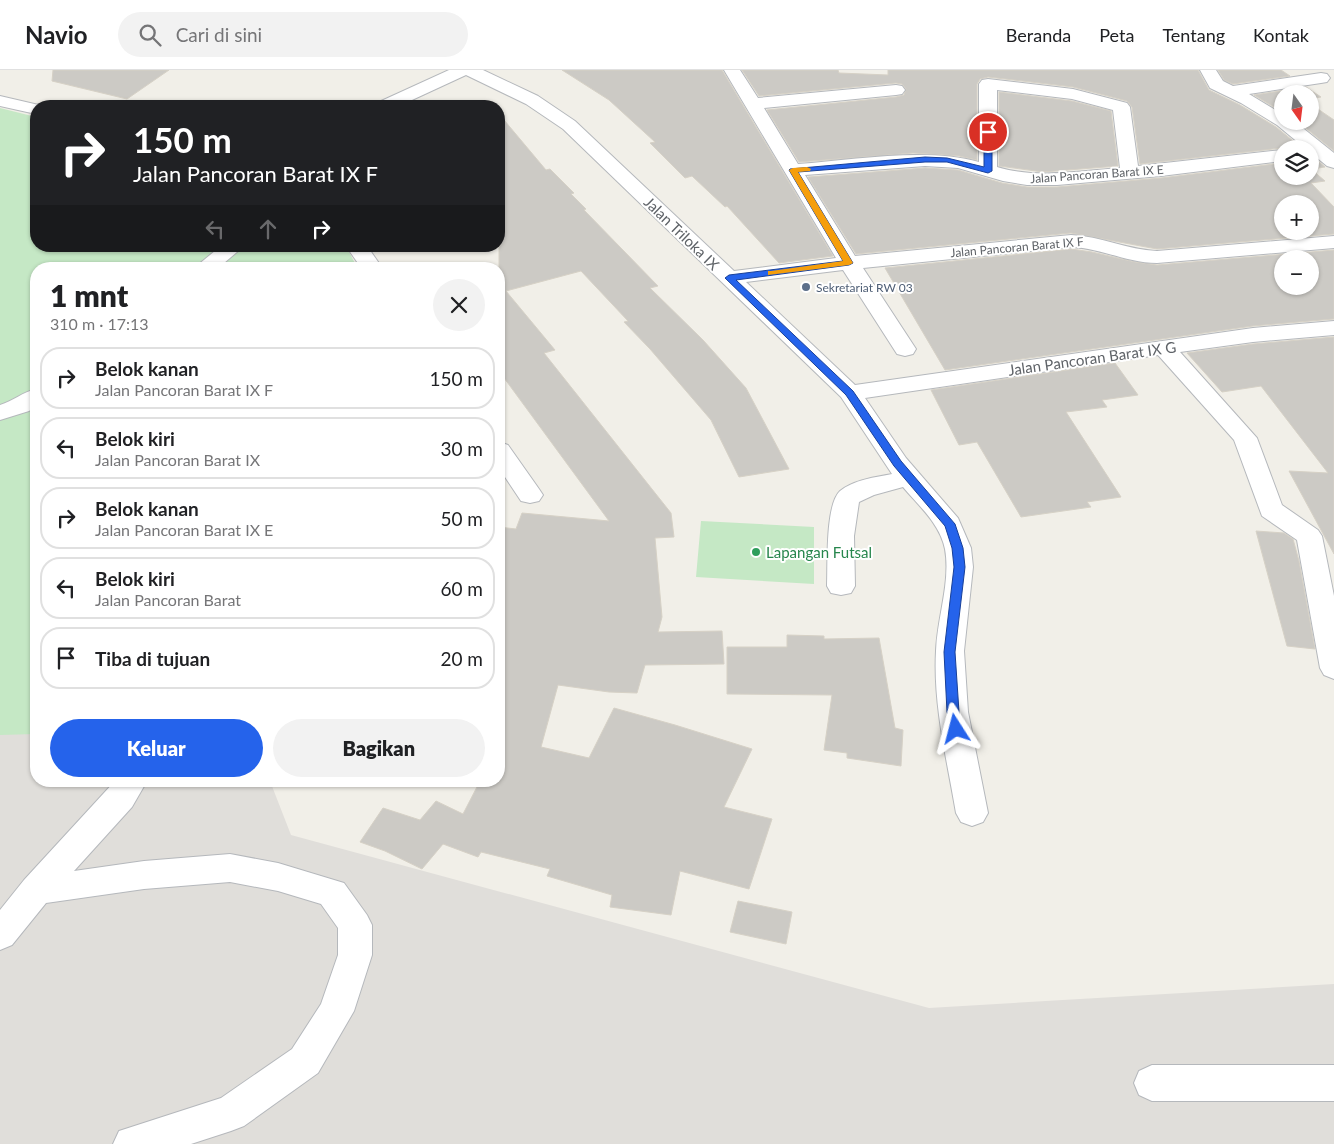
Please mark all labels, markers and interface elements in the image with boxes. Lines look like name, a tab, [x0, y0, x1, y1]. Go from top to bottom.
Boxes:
search box	[118, 12, 468, 57]
text: Navio	[25, 20, 88, 49]
icon: search	[136, 21, 164, 49]
text: Cari di sini	[176, 23, 262, 46]
text: Beranda	[1006, 24, 1071, 46]
text: Peta	[1099, 24, 1134, 46]
text: Tentang	[1162, 24, 1225, 46]
text: Kontak	[1253, 24, 1309, 46]
north arrow	[1274, 85, 1319, 130]
map controls	[1274, 85, 1319, 295]
pin	[967, 111, 1009, 153]
text: 150 m	[133, 118, 232, 160]
icon: arrive	[974, 118, 1002, 146]
icon: right	[50, 120, 115, 185]
button: layers	[1274, 140, 1319, 185]
text: Jalan Pancoran Barat IX F	[133, 160, 378, 187]
street label: Jalan Pancoran Barat IX E	[1030, 162, 1164, 186]
street label: Jalan Triloka IX	[641, 193, 723, 273]
button: +	[1274, 195, 1319, 240]
icon: left	[201, 215, 229, 243]
icon: ahead	[254, 215, 282, 243]
icon: right	[307, 215, 335, 243]
street label: Jalan Pancoran Barat IX F	[950, 234, 1084, 260]
button: −	[1274, 250, 1319, 295]
text: 1 mnt	[50, 277, 128, 313]
button: close	[433, 279, 485, 331]
place label: Sekretariat RW 03	[816, 280, 913, 295]
marker: Sekretariat RW 03	[800, 281, 812, 293]
text: 310 m · 17:13	[50, 314, 149, 333]
street label: Jalan Pancoran Barat IX G	[1007, 337, 1177, 379]
text: Belok kanan	[95, 357, 199, 380]
icon: right	[52, 364, 80, 392]
text: 150 m	[429, 367, 483, 390]
text: Jalan Pancoran Barat IX F	[95, 380, 273, 399]
text: Belok kiri	[95, 427, 175, 450]
icon: left	[52, 434, 80, 462]
text: 30 m	[440, 437, 483, 460]
text: Jalan Pancoran Barat IX	[95, 450, 260, 469]
text: Belok kanan	[95, 497, 199, 520]
icon: right	[52, 504, 80, 532]
text: 50 m	[440, 507, 483, 530]
text: Jalan Pancoran Barat IX E	[95, 520, 273, 539]
place label: Lapangan Futsal	[766, 543, 872, 561]
marker: Lapangan Futsal	[750, 546, 762, 558]
text: Belok kiri	[95, 567, 175, 590]
icon: left	[52, 574, 80, 602]
text: 60 m	[440, 577, 483, 600]
text: Jalan Pancoran Barat	[95, 590, 241, 609]
icon: arrive	[52, 644, 80, 672]
text: Tiba di tujuan	[95, 647, 210, 670]
text: 20 m	[440, 647, 483, 670]
position arrow	[929, 702, 981, 754]
button: Keluar	[50, 719, 263, 777]
button: Bagikan	[273, 719, 485, 777]

